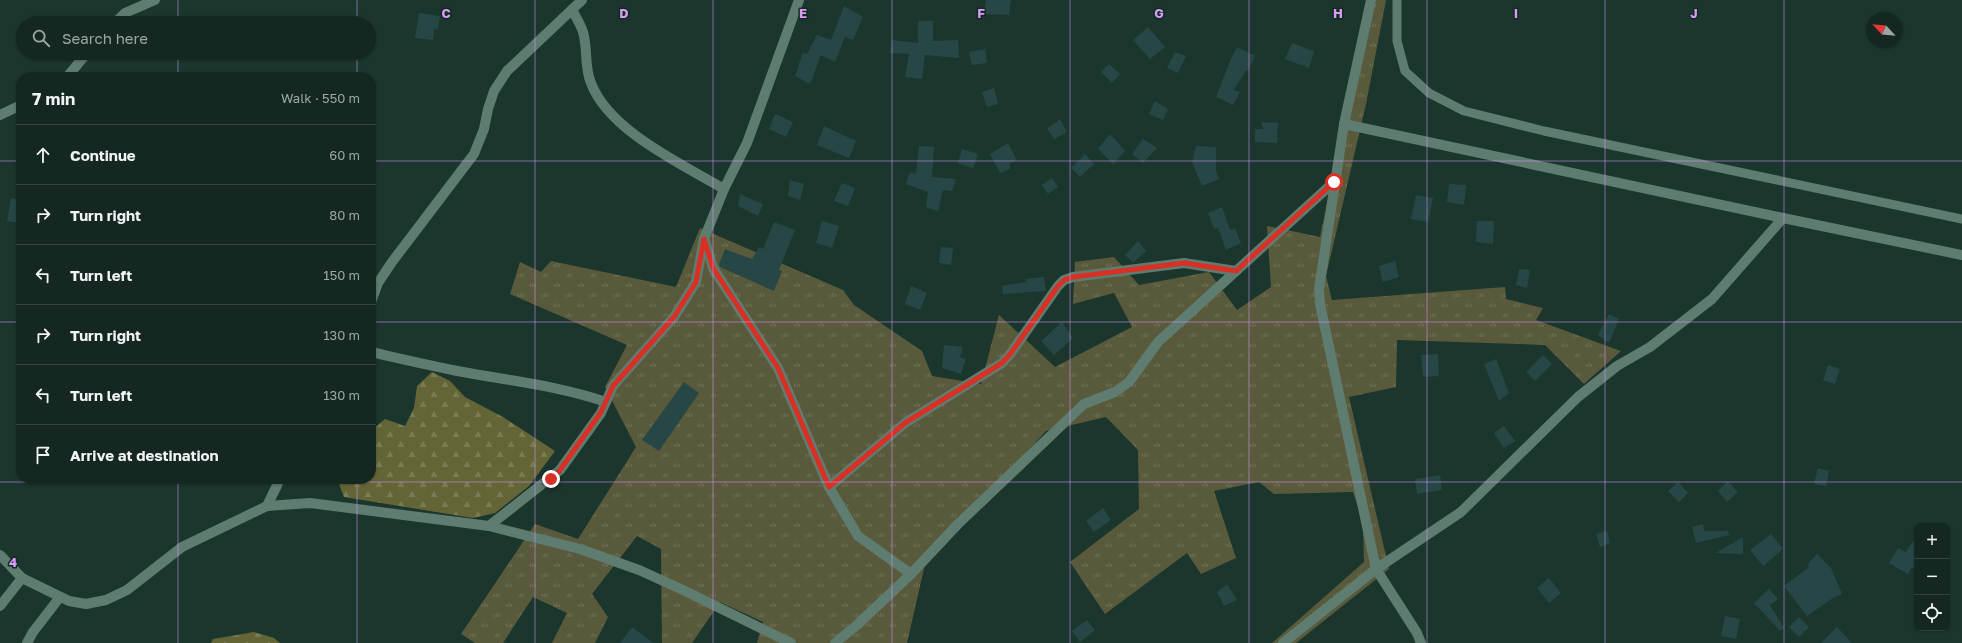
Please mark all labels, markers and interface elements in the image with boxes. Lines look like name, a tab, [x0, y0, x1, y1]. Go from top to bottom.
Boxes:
text: C	[441, 5, 451, 21]
text: D	[619, 5, 629, 21]
text: E	[799, 5, 807, 21]
text: F	[977, 5, 985, 21]
text: G	[1154, 5, 1164, 21]
text: H	[1333, 5, 1343, 21]
text: I	[1514, 5, 1518, 21]
text: J	[1690, 5, 1698, 21]
north arrow	[1866, 12, 1902, 48]
search box	[16, 16, 376, 60]
icon: search	[30, 27, 52, 49]
text: Search here	[62, 29, 148, 47]
text: 7 min	[32, 88, 75, 109]
text: Walk · 550 m	[281, 90, 360, 106]
icon: ahead	[32, 144, 54, 166]
text: Continue	[70, 146, 136, 164]
text: 60 m	[329, 147, 360, 163]
route start	[1325, 173, 1343, 191]
icon: right	[32, 204, 54, 226]
text: Turn right	[70, 206, 141, 224]
text: 80 m	[329, 207, 360, 223]
icon: left	[32, 264, 54, 286]
text: Turn left	[70, 266, 132, 284]
text: 150 m	[323, 267, 360, 283]
icon: right	[32, 324, 54, 346]
text: Turn right	[70, 326, 141, 344]
text: 130 m	[323, 327, 360, 343]
icon: left	[32, 384, 54, 406]
text: Turn left	[70, 386, 132, 404]
text: 130 m	[323, 387, 360, 403]
icon: arrive	[32, 444, 54, 466]
text: Arrive at destination	[70, 446, 219, 464]
route end	[542, 470, 560, 488]
map controls	[1914, 523, 1950, 631]
button: +	[1914, 523, 1950, 559]
text: 4	[9, 554, 17, 570]
button: −	[1914, 559, 1950, 595]
button: locate	[1914, 595, 1950, 631]

